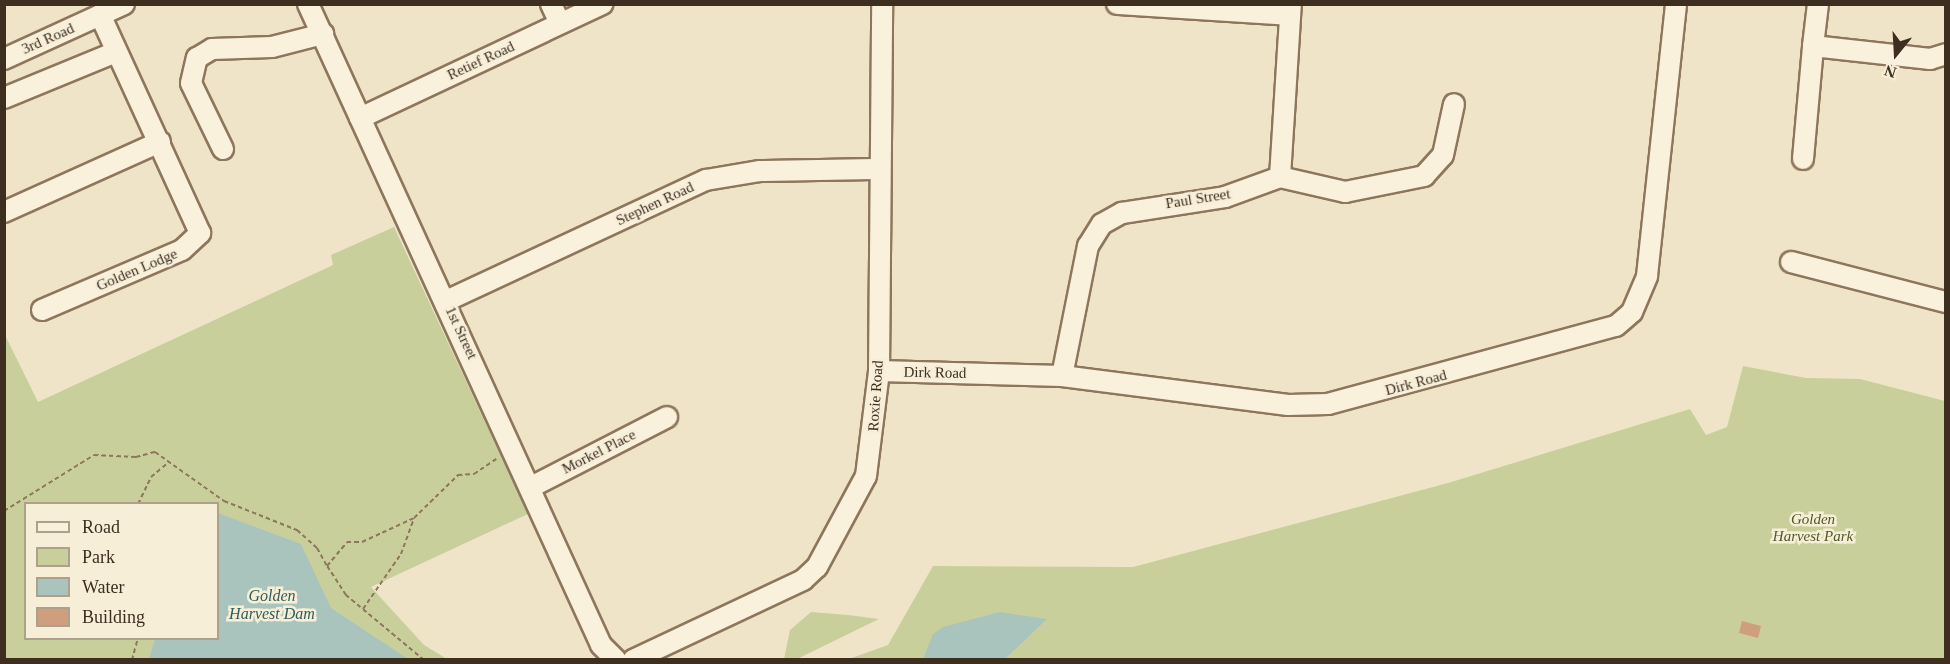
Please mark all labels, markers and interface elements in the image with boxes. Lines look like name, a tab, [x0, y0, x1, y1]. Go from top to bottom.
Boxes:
street label: 3rd Road	[19, 20, 77, 58]
north arrow	[1866, 24, 1926, 84]
street label: Retief Road	[445, 38, 517, 84]
text: N	[1882, 62, 1898, 81]
street label: Stephen Road	[613, 178, 697, 230]
street label: Paul Street	[1164, 185, 1232, 213]
street label: Golden Lodge	[94, 245, 180, 295]
street label: 1st Street	[441, 304, 481, 362]
street label: Roxie Road	[865, 360, 887, 432]
street label: Dirk Road	[903, 363, 967, 383]
street label: Dirk Road	[1383, 366, 1449, 400]
street label: Morkel Place	[559, 426, 639, 478]
legend	[24, 502, 219, 640]
park label: Golden Harvest Park	[1773, 510, 1853, 545]
text: Road	[82, 517, 120, 537]
text: Park	[82, 547, 115, 567]
text: Water	[82, 577, 125, 597]
water label: Golden Harvest Dam	[229, 586, 315, 624]
text: Building	[82, 607, 145, 627]

